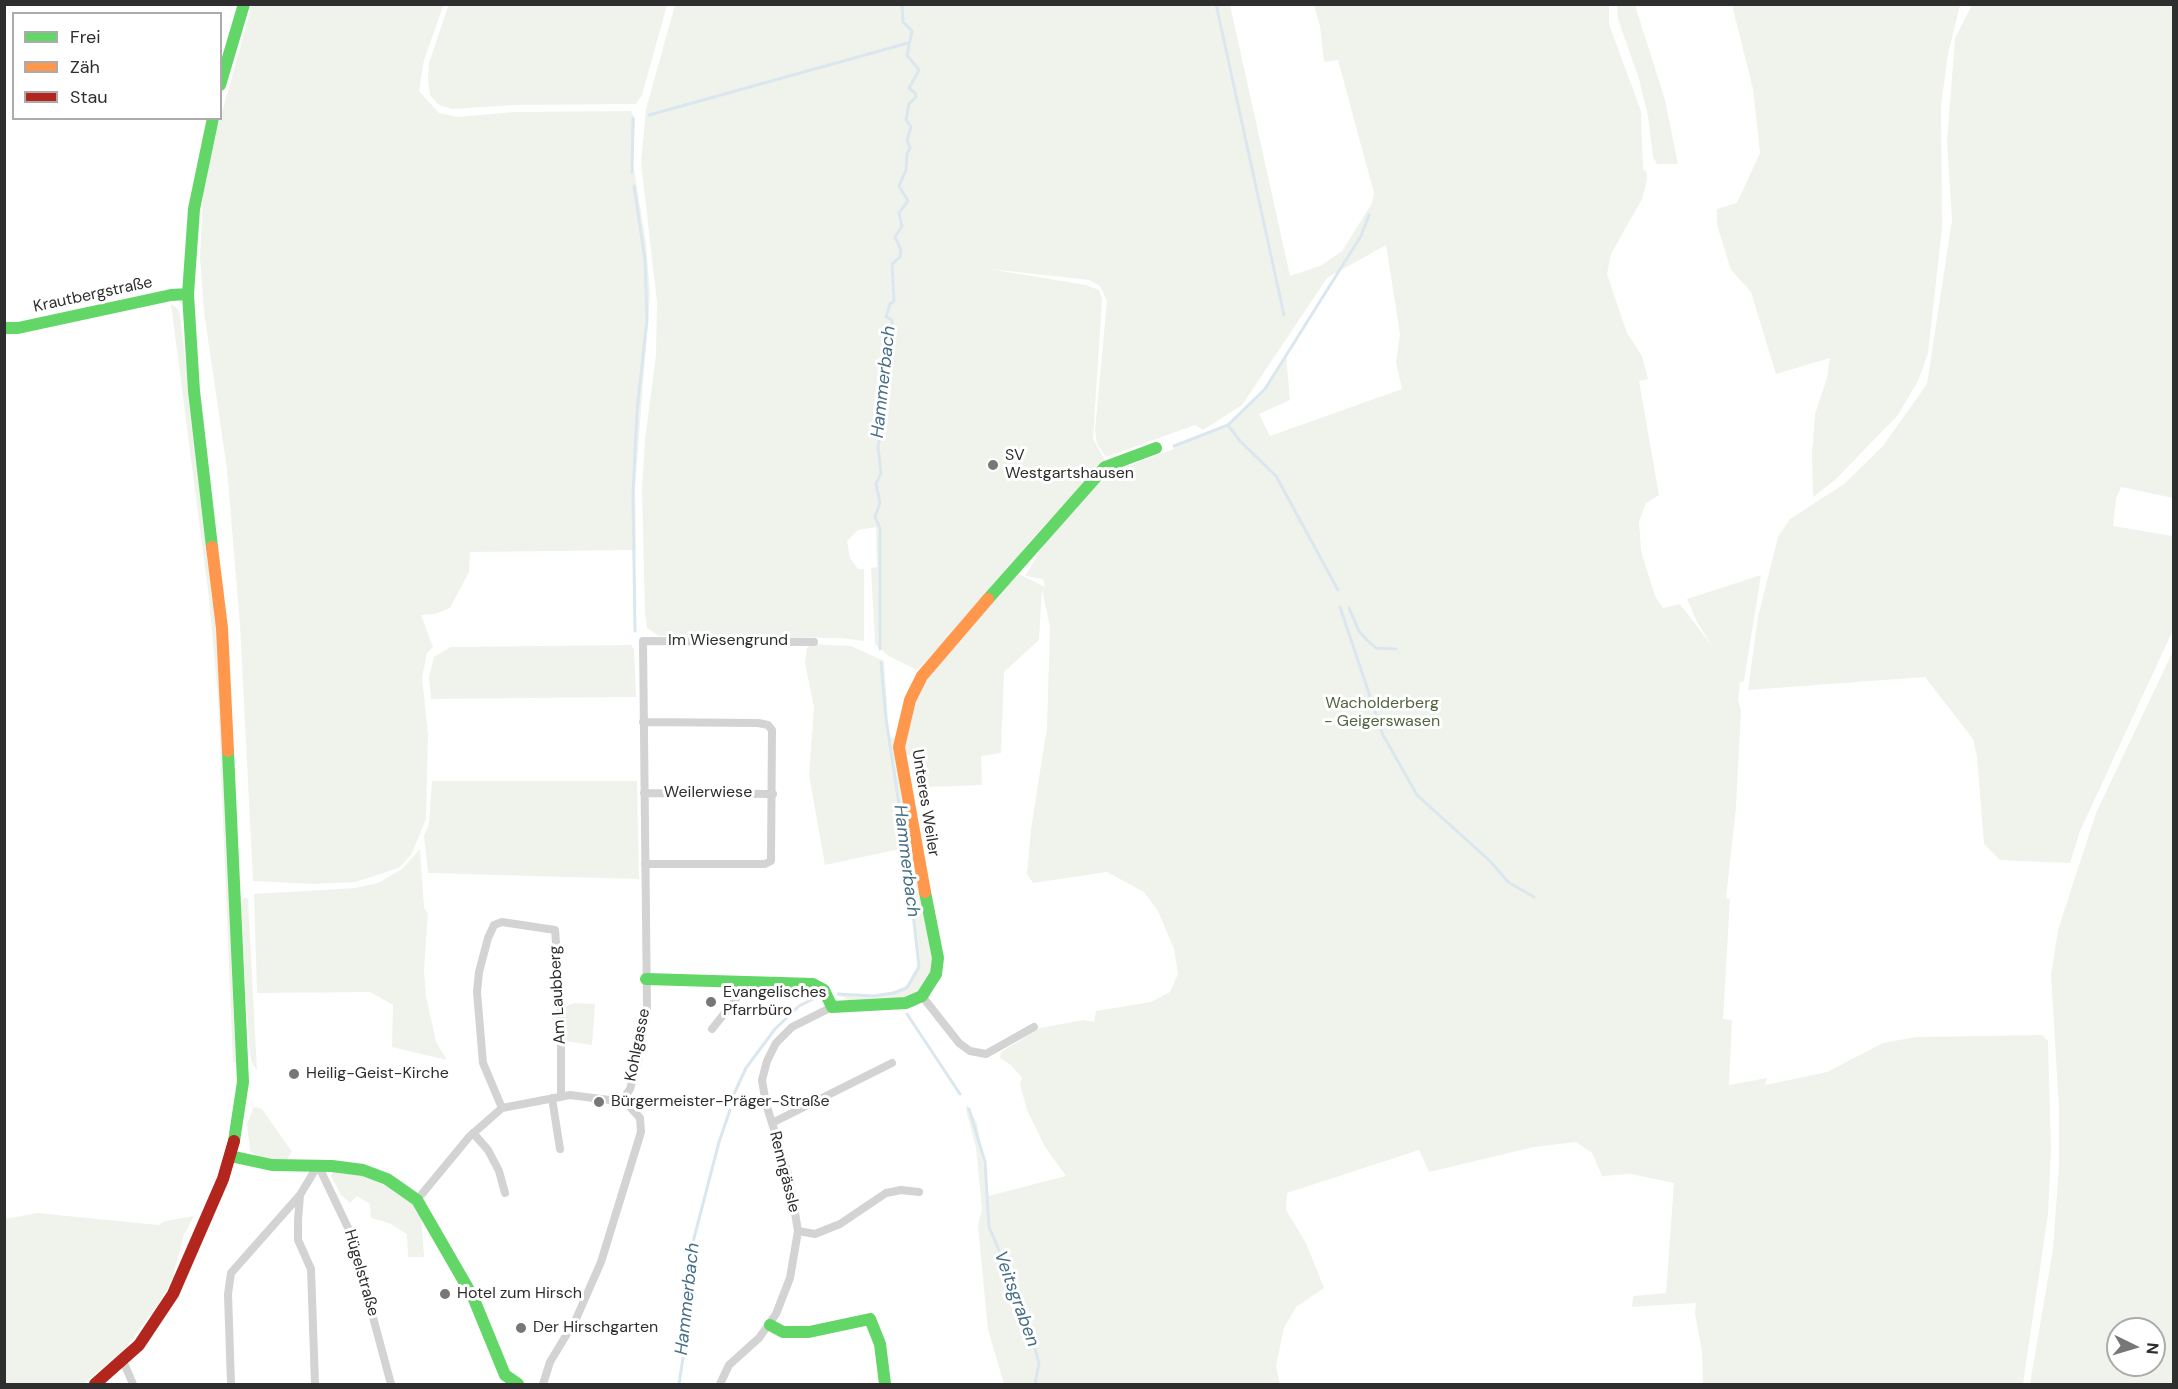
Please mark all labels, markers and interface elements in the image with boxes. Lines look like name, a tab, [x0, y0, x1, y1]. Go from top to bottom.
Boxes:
legend	[12, 12, 222, 120]
text: Frei	[70, 25, 101, 49]
text: Zäh	[70, 55, 100, 79]
text: Stau	[70, 85, 108, 109]
street label: Krautbergstraße	[32, 273, 154, 317]
water label: Hammerbach	[867, 325, 901, 439]
place label: SV Westgartshausen	[1005, 446, 1134, 484]
marker: SV Westgartshausen	[986, 458, 1000, 472]
street label: Im Wiesengrund	[668, 631, 788, 651]
park label: Wacholderberg - Geigerswasen	[1324, 694, 1440, 732]
street label: Unteres Weiler	[907, 748, 943, 858]
street label: Weilerwiese	[664, 783, 752, 803]
water label: Hammerbach	[888, 804, 924, 918]
street label: Am Laubberg	[546, 945, 570, 1045]
place label: Evangelisches Pfarrbüro	[723, 983, 827, 1021]
marker: Evangelisches Pfarrbüro	[704, 995, 718, 1009]
street label: Kohlgasse	[622, 1007, 654, 1083]
place label: Heilig-Geist-Kirche	[306, 1064, 449, 1084]
marker: Heilig-Geist-Kirche	[287, 1067, 301, 1081]
place label: Bürgermeister-Präger-Straße	[611, 1092, 830, 1112]
marker: Bürgermeister-Präger-Straße	[592, 1095, 606, 1109]
street label: Renngässle	[765, 1129, 803, 1215]
street label: Hügelstraße	[339, 1227, 383, 1319]
water label: Hammerbach	[671, 1242, 705, 1356]
water label: Veitsgraben	[989, 1248, 1043, 1350]
place label: Hotel zum Hirsch	[457, 1284, 582, 1304]
marker: Hotel zum Hirsch	[438, 1287, 452, 1301]
north arrow	[2106, 1317, 2166, 1377]
place label: Der Hirschgarten	[533, 1318, 658, 1338]
marker: Der Hirschgarten	[514, 1321, 528, 1335]
text: N	[2141, 1342, 2163, 1355]

